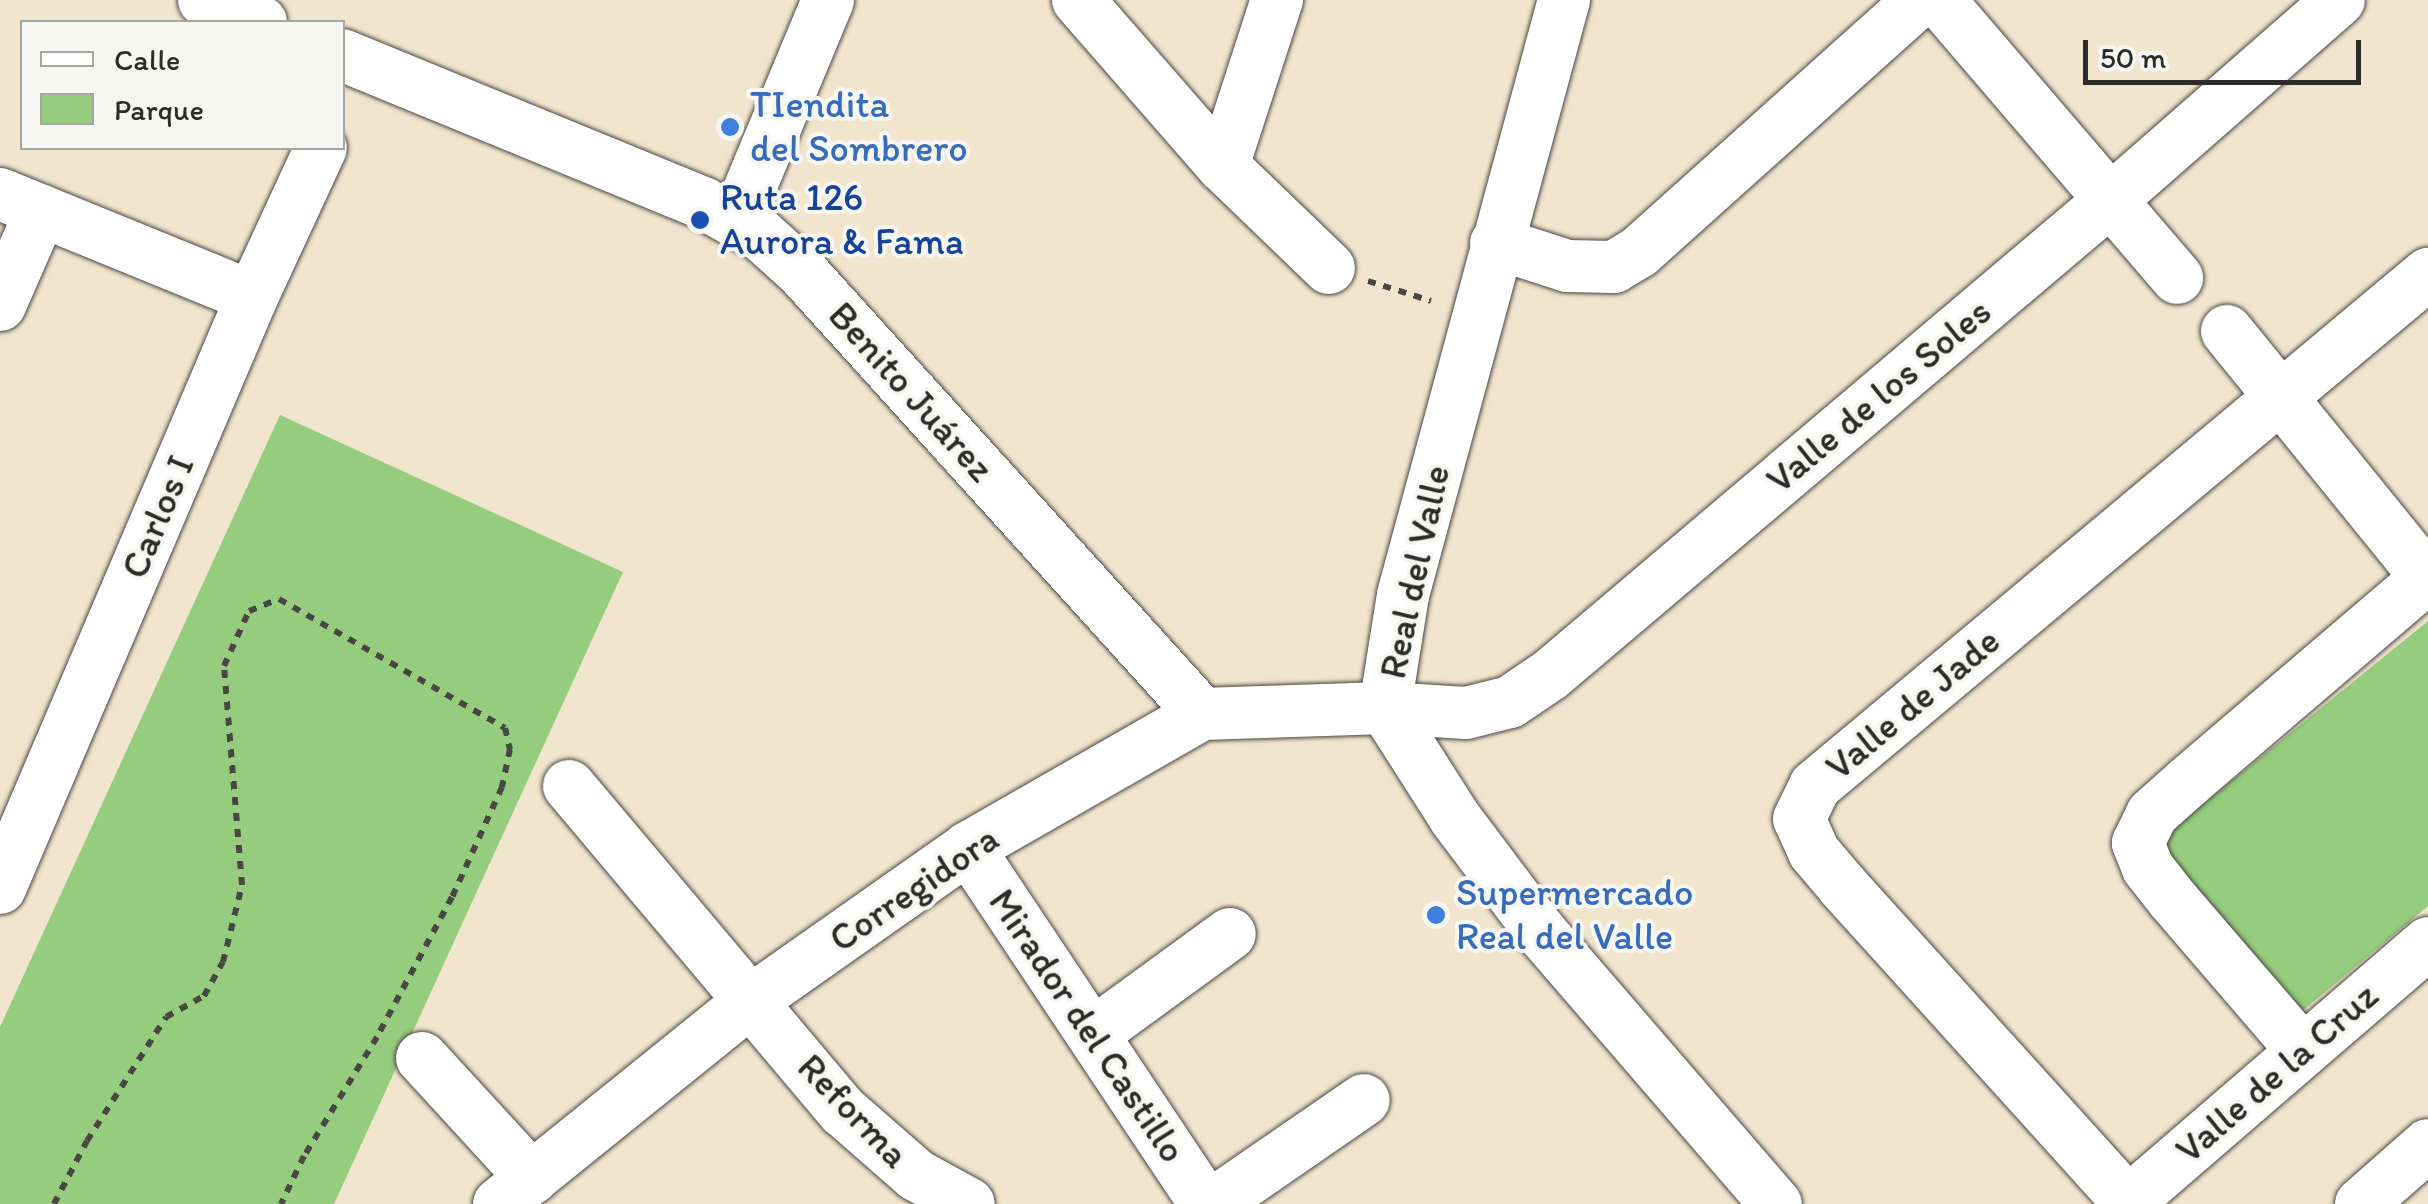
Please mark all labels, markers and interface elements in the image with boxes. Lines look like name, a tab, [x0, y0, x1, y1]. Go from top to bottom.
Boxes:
legend	[20, 20, 345, 150]
scale bar	[2088, 20, 2366, 82]
text: 50 m	[2100, 39, 2166, 76]
text: Calle	[114, 41, 180, 78]
place label: TIendita del Sombrero	[750, 82, 968, 172]
text: Parque	[114, 91, 204, 128]
marker: TIendita del Sombrero	[719, 116, 741, 138]
place label: Ruta 126 Aurora & Fama	[720, 175, 964, 264]
marker: Ruta 126 Aurora & Fama	[689, 209, 711, 231]
street label: Valle de los Soles	[1758, 289, 2000, 503]
street label: Benito Juárez	[819, 293, 1003, 491]
street label: Carlos I	[112, 449, 204, 585]
street label: Real del Valle	[1370, 461, 1460, 683]
street label: Valle de Jade	[1817, 618, 2009, 790]
street label: Corregidora	[821, 816, 1007, 962]
place label: Supermercado Real del Valle	[1456, 870, 1693, 959]
street label: Mirador del Castillo	[978, 880, 1196, 1172]
marker: Supermercado Real del Valle	[1425, 904, 1447, 926]
street label: Valle de la Cruz	[2167, 973, 2387, 1173]
street label: Reforma	[788, 1045, 918, 1177]

